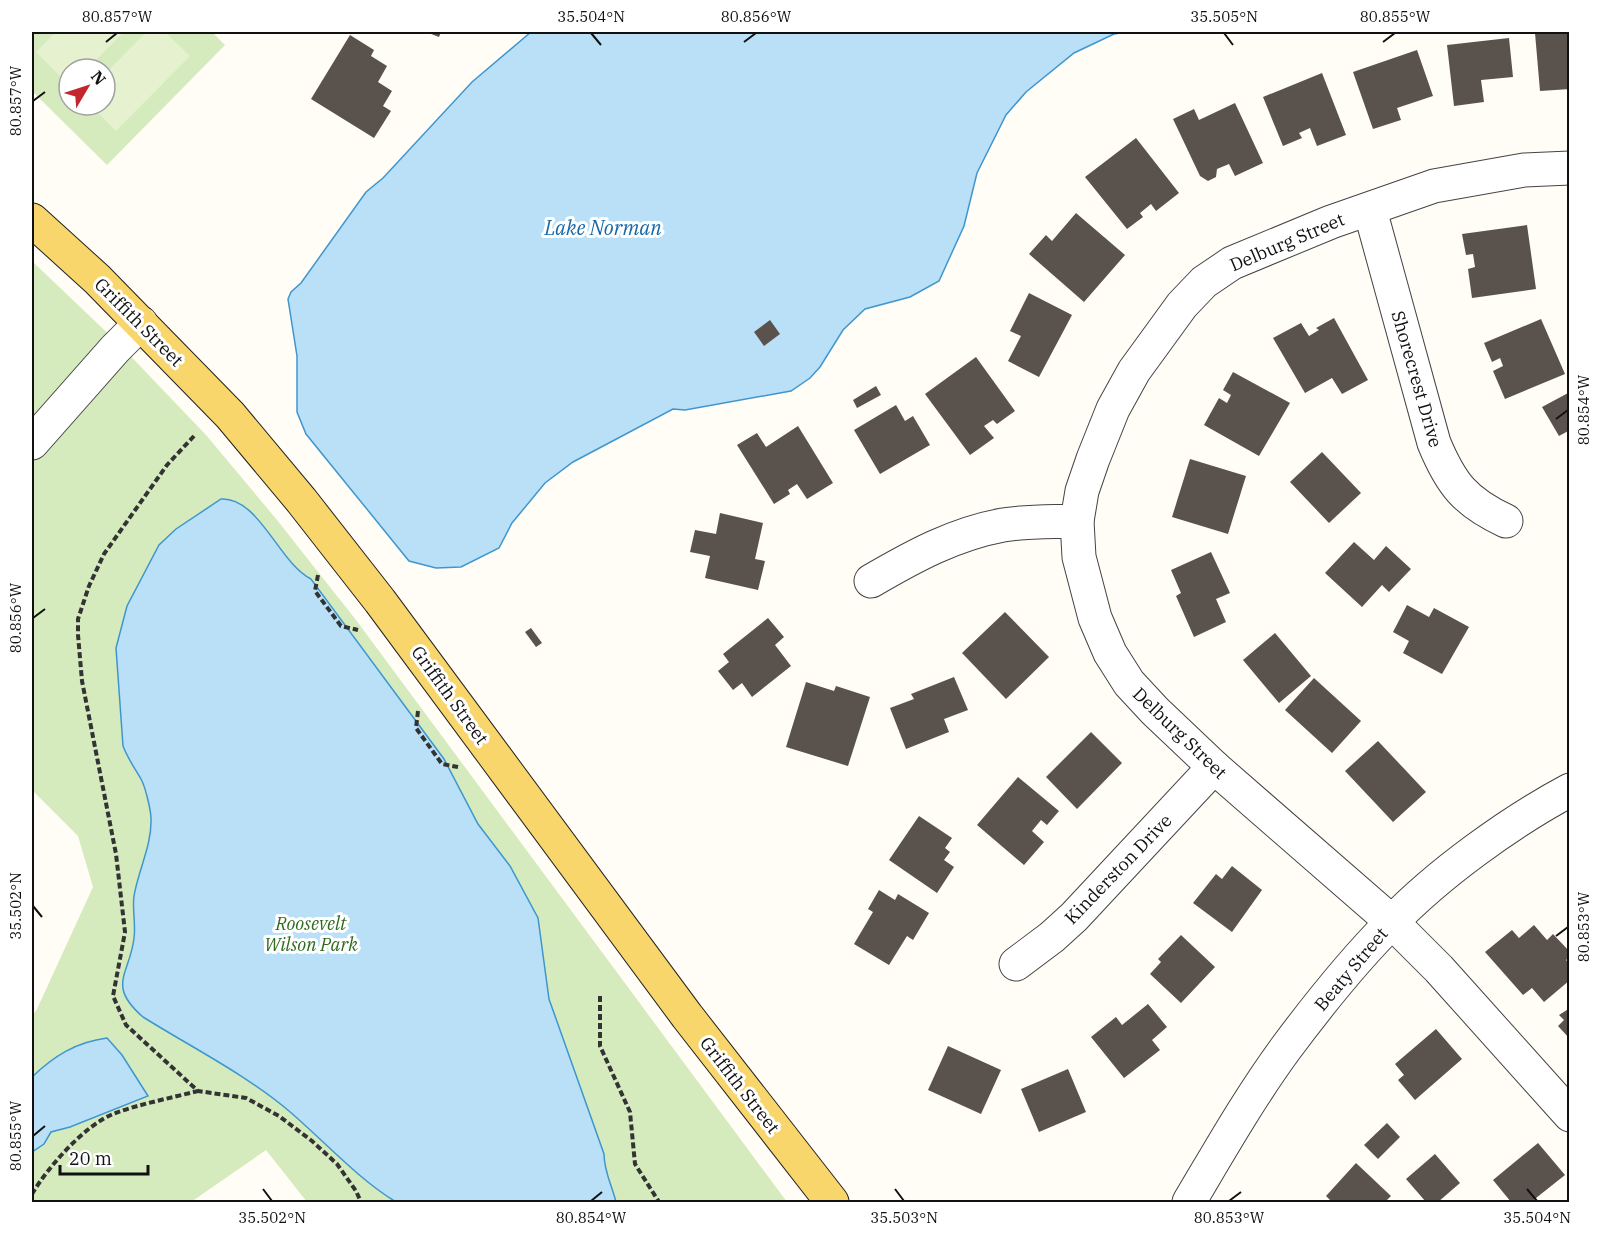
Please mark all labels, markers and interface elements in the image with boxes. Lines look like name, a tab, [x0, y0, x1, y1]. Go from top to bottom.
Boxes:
text: 80.857°W	[82, 7, 153, 26]
text: 35.504°N	[557, 7, 625, 26]
text: 80.856°W	[721, 7, 792, 26]
text: 35.505°N	[1190, 7, 1258, 26]
text: 80.855°W	[1360, 7, 1431, 26]
north arrow	[57, 57, 117, 117]
text: 80.857°W	[6, 65, 25, 136]
text: N	[87, 66, 110, 89]
street label: Delburg Street	[1226, 208, 1348, 276]
water label: Lake Norman	[543, 214, 662, 241]
street label: Griffith Street	[90, 273, 188, 371]
street label: Shorecrest Drive	[1386, 308, 1448, 450]
text: 80.854°W	[1574, 374, 1593, 445]
text: 80.856°W	[6, 582, 25, 653]
street label: Griffith Street	[406, 641, 494, 749]
street label: Delburg Street	[1128, 682, 1232, 784]
street label: Kinderston Drive	[1059, 809, 1177, 929]
text: 35.502°N	[6, 872, 25, 940]
text: 80.853°W	[1574, 891, 1593, 962]
park label: Roosevelt Wilson Park	[264, 912, 358, 956]
street label: Beaty Street	[1309, 922, 1393, 1016]
street label: Griffith Street	[695, 1032, 785, 1138]
text: 80.855°W	[6, 1100, 25, 1171]
scale bar	[60, 1138, 148, 1176]
text: 20 m	[69, 1147, 112, 1170]
text: 35.502°N	[238, 1208, 306, 1227]
text: 80.854°W	[556, 1208, 627, 1227]
text: 35.503°N	[870, 1208, 938, 1227]
text: 80.853°W	[1194, 1208, 1265, 1227]
text: 35.504°N	[1503, 1208, 1571, 1227]

